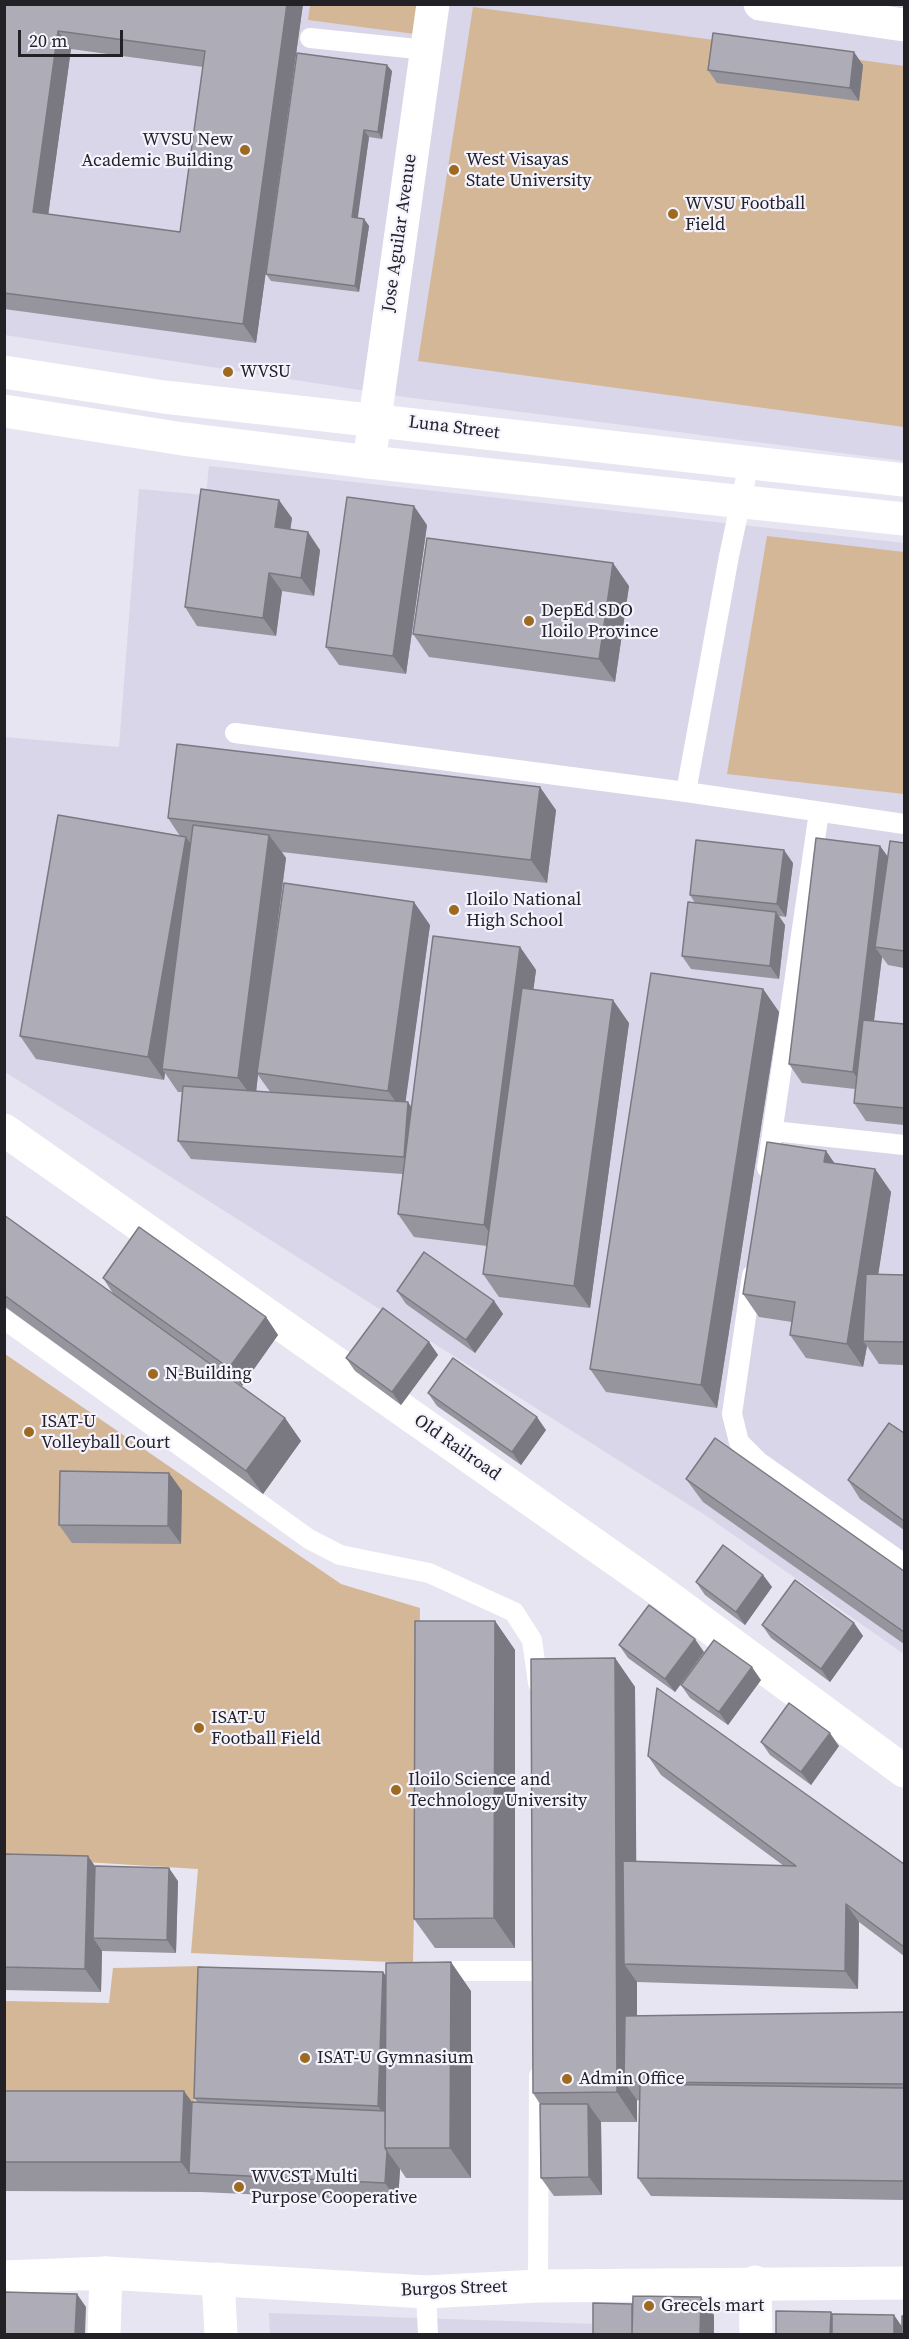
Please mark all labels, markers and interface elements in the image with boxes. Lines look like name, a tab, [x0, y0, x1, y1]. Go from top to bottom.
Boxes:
scale bar	[21, 18, 126, 56]
text: 20 m	[29, 28, 67, 53]
place label: WVSU New Academic Building	[82, 129, 233, 172]
marker: WVSU New Academic Building	[238, 143, 252, 157]
place label: West Visayas State University	[466, 149, 591, 192]
street label: Jose Aguilar Avenue	[378, 152, 422, 314]
marker: West Visayas State University	[447, 163, 461, 177]
place label: WVSU Football Field	[685, 193, 805, 236]
marker: WVSU Football Field	[666, 207, 680, 221]
place label: WVSU	[240, 361, 291, 383]
marker: WVSU	[221, 365, 235, 379]
street label: Luna Street	[407, 412, 501, 444]
place label: DepEd SDO Iloilo Province	[541, 600, 659, 642]
marker: DepEd SDO Iloilo Province	[522, 614, 536, 628]
place label: Iloilo National High School	[466, 889, 581, 932]
marker: Iloilo National High School	[447, 903, 461, 917]
place label: N-Building	[165, 1363, 252, 1385]
marker: N-Building	[146, 1367, 160, 1381]
street label: Old Railroad	[410, 1410, 504, 1486]
place label: ISAT-U Volleyball Court	[41, 1411, 170, 1454]
marker: ISAT-U Volleyball Court	[22, 1425, 36, 1439]
place label: ISAT-U Football Field	[211, 1707, 321, 1750]
marker: ISAT-U Football Field	[192, 1721, 206, 1735]
place label: Iloilo Science and Technology University	[408, 1769, 587, 1812]
marker: Iloilo Science and Technology University	[389, 1783, 403, 1797]
place label: ISAT-U Gymnasium	[317, 2047, 474, 2069]
marker: ISAT-U Gymnasium	[298, 2051, 312, 2065]
place label: Admin Office	[579, 2068, 685, 2090]
marker: Admin Office	[560, 2072, 574, 2086]
place label: WVCST Multi Purpose Cooperative	[251, 2166, 417, 2208]
marker: WVCST Multi Purpose Cooperative	[232, 2180, 246, 2194]
street label: Burgos Street	[400, 2276, 508, 2302]
place label: Grecels mart	[661, 2295, 764, 2317]
marker: Grecels mart	[642, 2299, 656, 2313]

